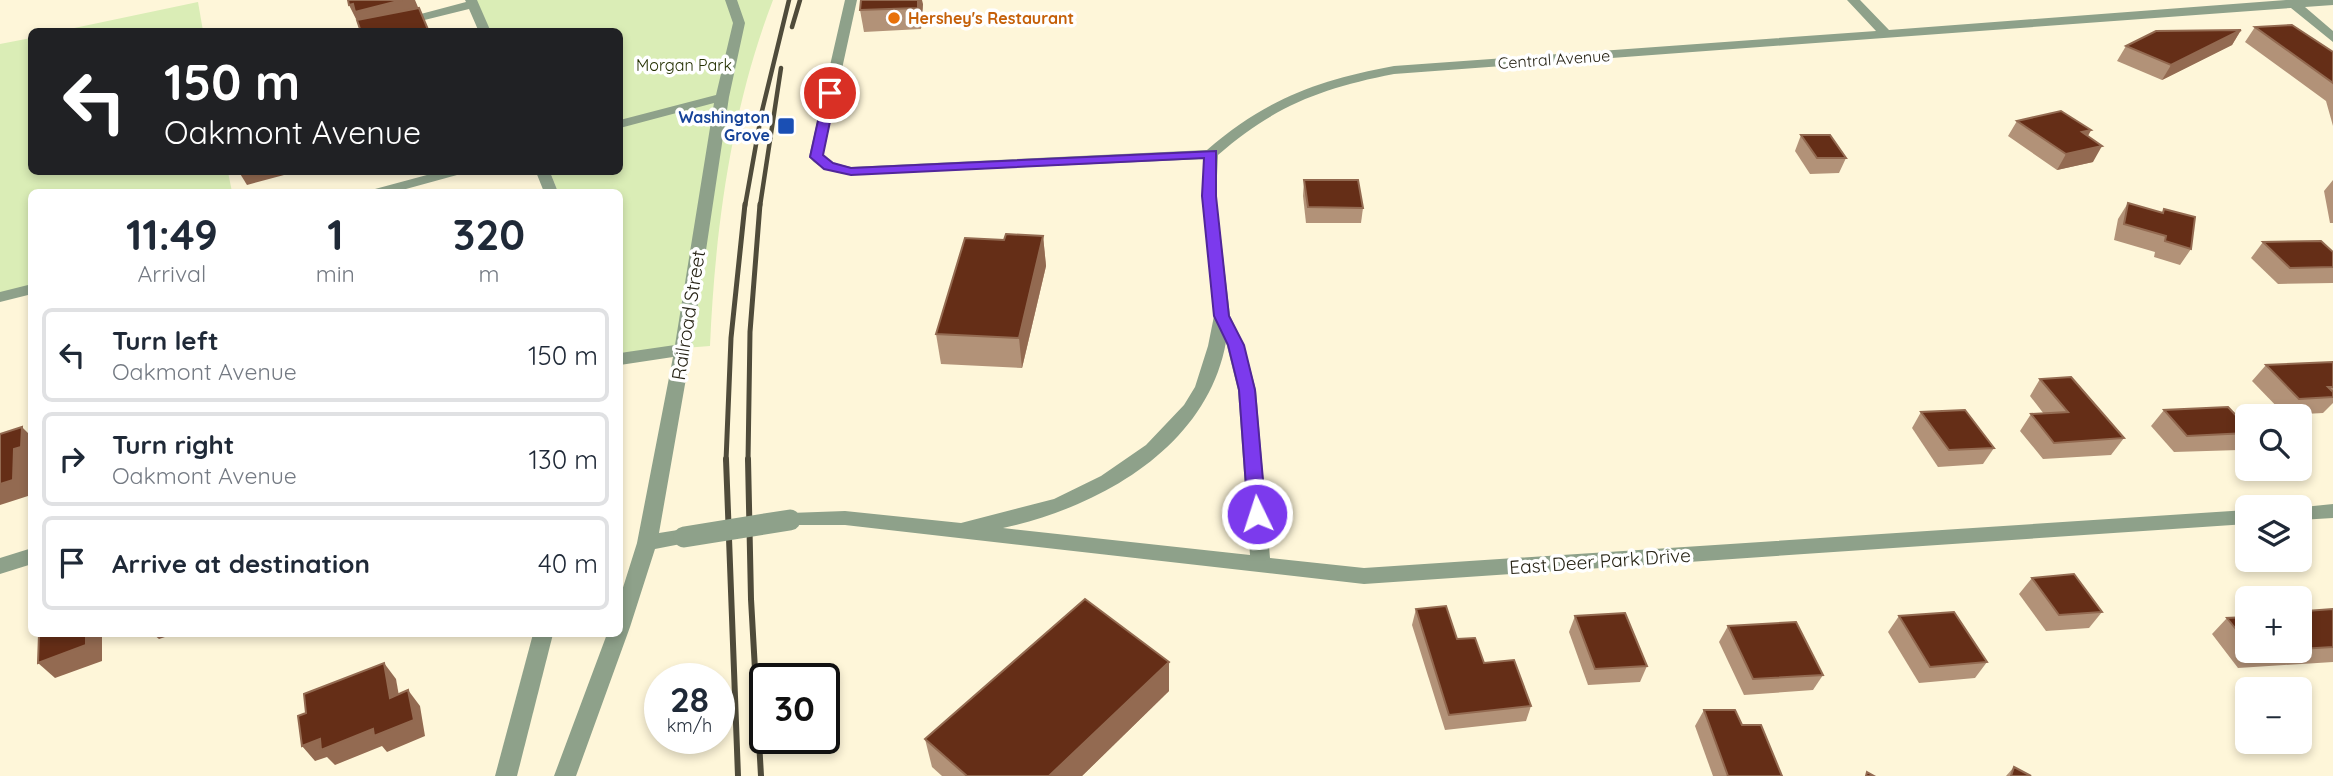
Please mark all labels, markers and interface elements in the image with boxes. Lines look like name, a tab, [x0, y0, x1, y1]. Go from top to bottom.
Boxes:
place label: Hershey's Restaurant	[908, 8, 1074, 28]
marker: Hershey's Restaurant	[886, 10, 902, 26]
street label: Central Avenue	[1497, 45, 1611, 73]
text: 150 m	[164, 51, 300, 112]
park label: Morgan Park	[636, 55, 732, 75]
icon: left	[49, 56, 140, 147]
pin	[800, 63, 860, 123]
icon: arrive	[811, 74, 849, 112]
place label: Washington Grove	[678, 107, 770, 145]
text: Oakmont Avenue	[164, 112, 421, 152]
marker: Washington Grove	[776, 116, 796, 136]
text: 11:49	[126, 208, 218, 261]
text: 1	[327, 208, 343, 261]
text: 320	[453, 208, 525, 261]
street label: Railroad Street	[666, 248, 710, 382]
text: Arrival	[137, 259, 206, 288]
text: min	[316, 259, 355, 288]
text: m	[478, 259, 499, 288]
text: Turn left	[112, 324, 219, 357]
icon: left	[53, 336, 91, 374]
text: 150 m	[528, 339, 598, 372]
text: Oakmont Avenue	[112, 357, 297, 386]
map controls	[2235, 404, 2312, 754]
button: search	[2235, 404, 2312, 481]
text: Turn right	[112, 428, 234, 461]
icon: right	[53, 440, 91, 478]
text: 130 m	[528, 443, 598, 476]
text: Oakmont Avenue	[112, 461, 297, 490]
position arrow	[1220, 477, 1294, 551]
button: layers	[2235, 495, 2312, 572]
street label: East Deer Park Drive	[1508, 543, 1692, 579]
icon: arrive	[53, 544, 91, 582]
text: Arrive at destination	[112, 547, 370, 580]
text: 40 m	[538, 547, 598, 580]
button: +	[2235, 586, 2312, 663]
speed limit sign: 30	[749, 663, 840, 754]
text: 28	[670, 677, 709, 721]
button: −	[2235, 677, 2312, 754]
text: km/h	[667, 714, 712, 737]

